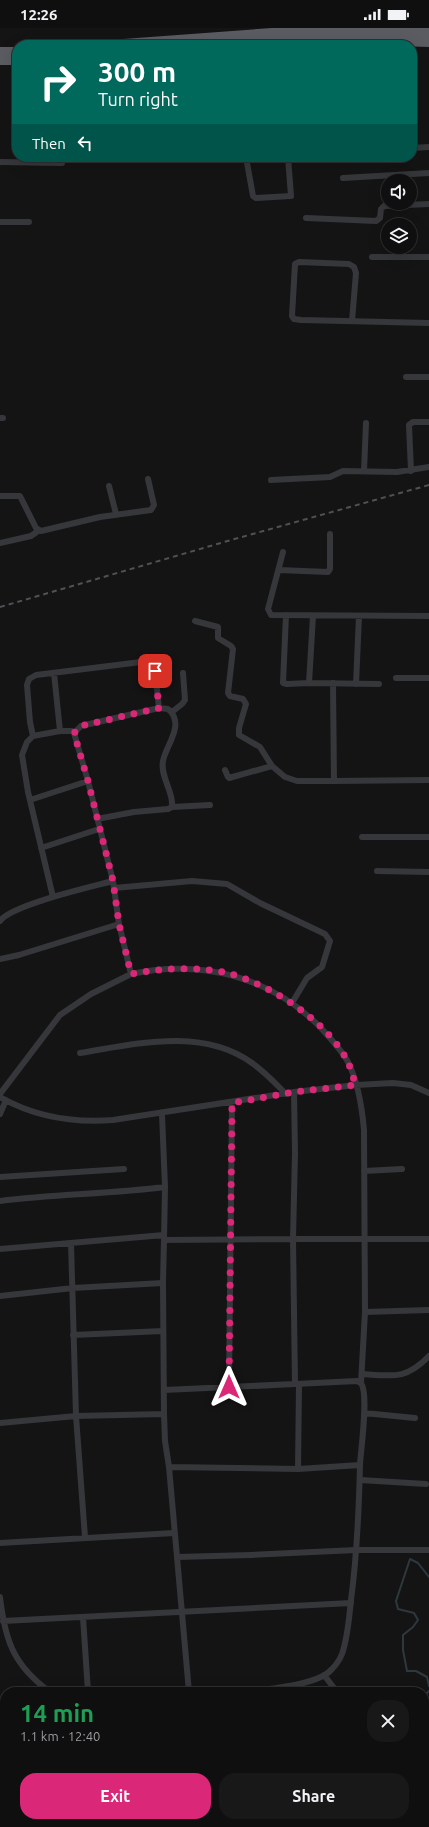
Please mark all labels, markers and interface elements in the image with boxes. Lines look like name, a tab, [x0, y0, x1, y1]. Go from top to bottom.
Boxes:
text: 12:26	[20, 6, 58, 23]
icon: right	[32, 56, 84, 108]
text: 300 m	[98, 56, 176, 87]
text: Turn right	[98, 89, 178, 109]
icon: left	[74, 132, 96, 154]
text: Then	[32, 135, 66, 152]
map controls	[381, 174, 417, 254]
button: sound	[381, 174, 417, 210]
button: layers	[381, 218, 417, 254]
pin	[138, 654, 172, 688]
icon: arrive	[144, 660, 166, 682]
position arrow	[208, 1366, 250, 1408]
text: 14 min	[20, 1700, 94, 1727]
button: close	[367, 1700, 409, 1742]
text: 1.1 km · 12:40	[20, 1729, 100, 1743]
button: Exit	[20, 1773, 211, 1819]
button: Share	[219, 1773, 409, 1819]

